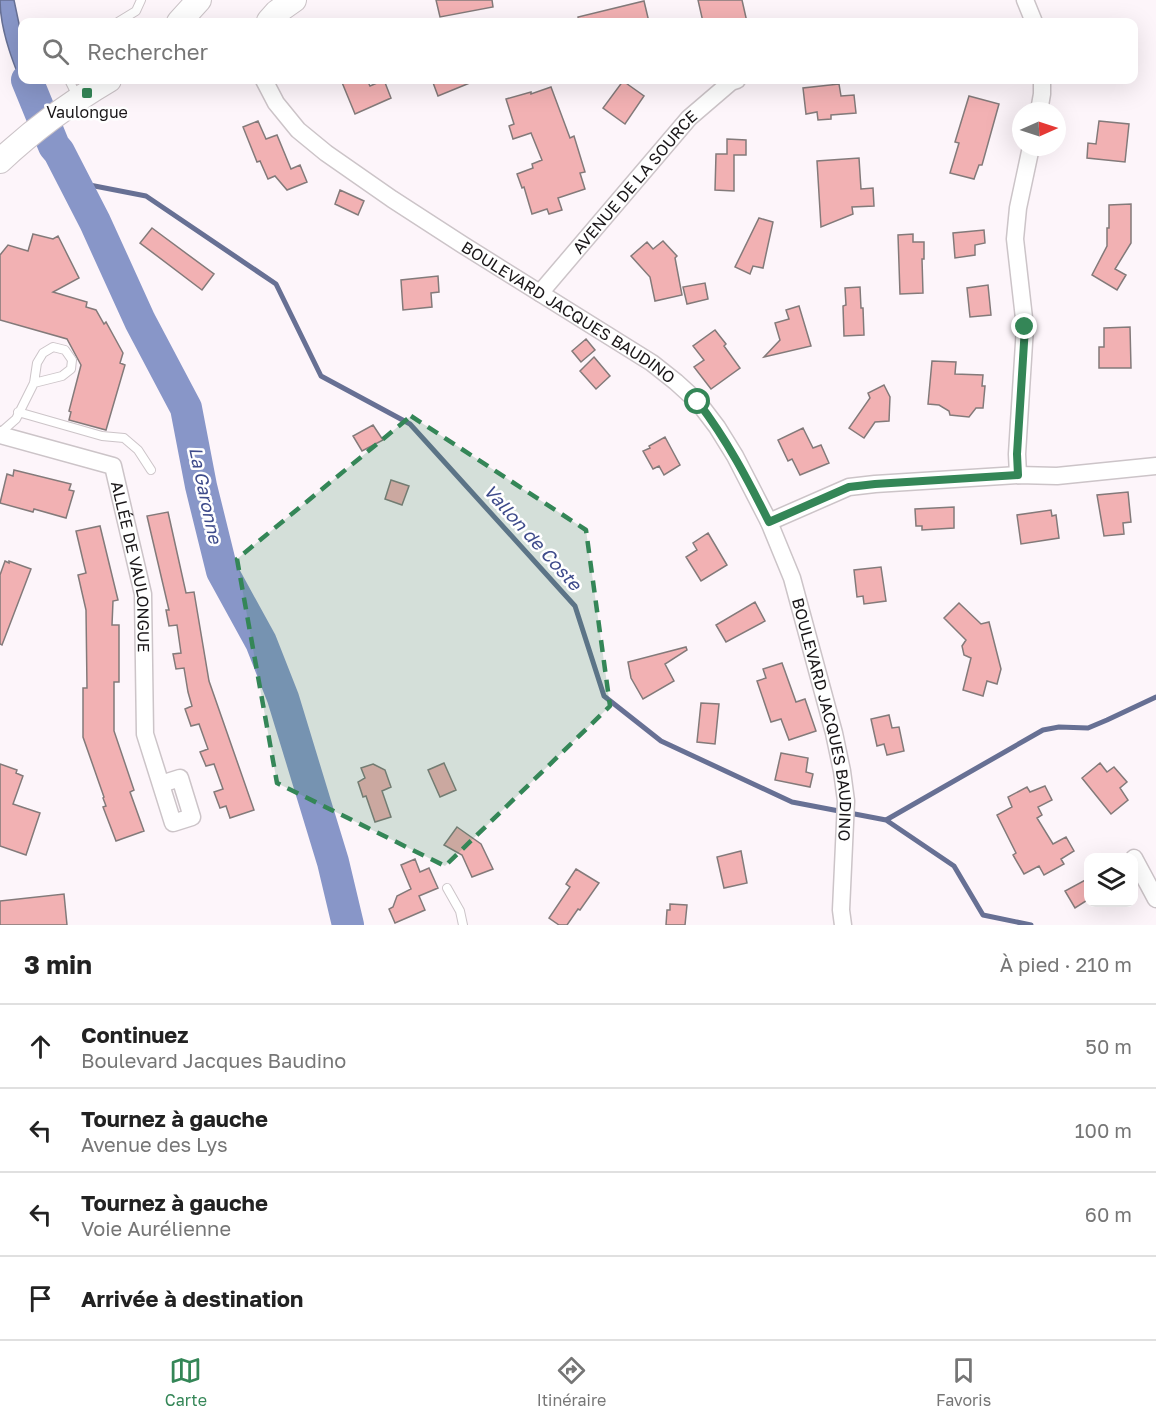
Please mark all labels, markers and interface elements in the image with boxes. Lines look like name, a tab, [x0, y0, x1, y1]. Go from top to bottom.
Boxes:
search box	[18, 18, 1138, 84]
icon: search	[39, 35, 72, 68]
text: Rechercher	[87, 38, 208, 65]
marker: Vaulongue	[80, 86, 94, 100]
place label: Vaulongue	[46, 102, 128, 122]
north arrow	[1012, 102, 1066, 156]
street label: AVENUE DE LA SOURCE	[568, 106, 701, 258]
street label: BOULEVARD JACQUES BAUDINO	[458, 237, 679, 387]
route end	[1011, 313, 1037, 339]
route start	[684, 388, 710, 414]
water label: La Garonne	[185, 445, 227, 547]
street label: ALLÉE DE VAULONGUE	[107, 479, 154, 652]
water label: Vallon de Coste	[480, 479, 587, 596]
street label: BOULEVARD JACQUES BAUDINO	[788, 596, 856, 842]
map controls	[1084, 853, 1138, 907]
button: layers	[1084, 853, 1138, 907]
text: 3 min	[24, 949, 92, 980]
text: À pied · 210 m	[1000, 952, 1132, 976]
text: Continuez	[81, 1021, 188, 1048]
icon: ahead	[24, 1030, 57, 1063]
text: 50 m	[1085, 1034, 1132, 1058]
text: Boulevard Jacques Baudino	[81, 1048, 346, 1072]
text: Tournez à gauche	[81, 1105, 268, 1132]
icon: left	[24, 1114, 57, 1147]
text: 100 m	[1075, 1118, 1132, 1142]
text: Avenue des Lys	[81, 1132, 228, 1156]
text: Tournez à gauche	[81, 1189, 268, 1216]
icon: left	[24, 1198, 57, 1231]
text: 60 m	[1085, 1202, 1132, 1226]
text: Voie Aurélienne	[81, 1216, 231, 1240]
icon: arrive	[24, 1282, 57, 1315]
text: Arrivée à destination	[81, 1285, 303, 1312]
tab: Carte	[165, 1354, 207, 1410]
tab: Itinéraire	[537, 1354, 606, 1410]
tab: Favoris	[936, 1354, 991, 1410]

